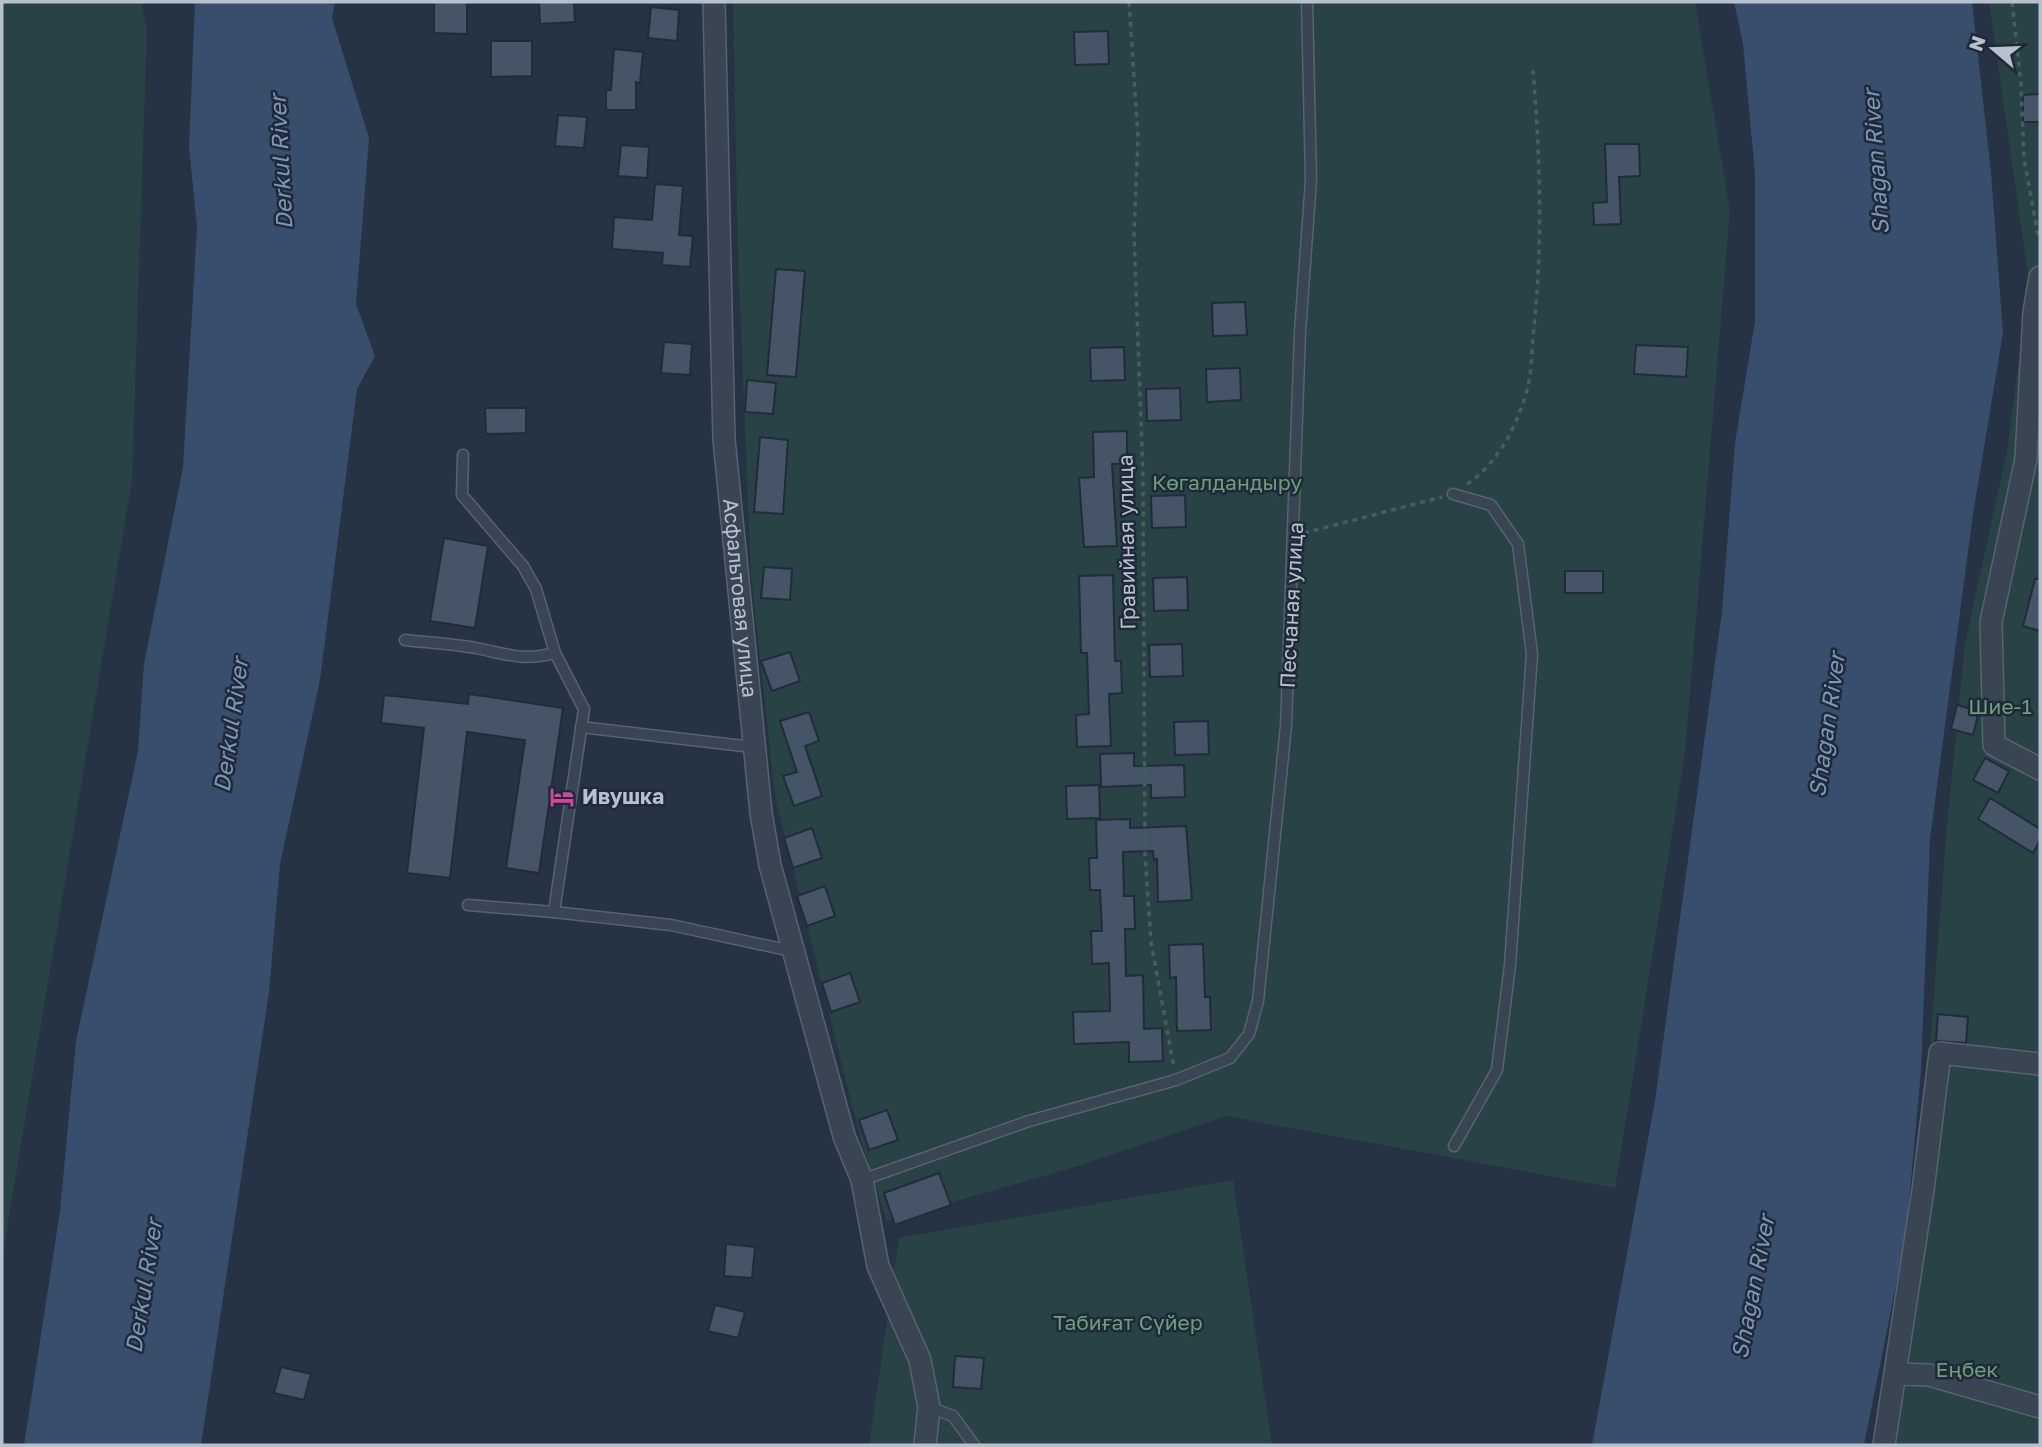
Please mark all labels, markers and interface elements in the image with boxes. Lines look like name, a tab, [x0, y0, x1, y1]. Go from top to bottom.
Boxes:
north arrow	[1958, 14, 2028, 84]
text: N	[1963, 33, 1990, 54]
water label: Shagan River	[1856, 86, 1894, 236]
water label: Derkul River	[262, 91, 298, 230]
street label: Гравийная улица	[1111, 454, 1141, 630]
park label: Көгалдандыру	[1152, 469, 1302, 495]
street label: Асфальтовая улица	[718, 497, 764, 699]
street label: Песчаная улица	[1274, 521, 1308, 689]
water label: Shagan River	[1802, 648, 1850, 799]
water label: Derkul River	[207, 653, 254, 794]
park label: Шие-1	[1968, 693, 2032, 719]
hotel icon: Ивушка	[548, 783, 576, 811]
place label: Ивушка	[582, 783, 664, 809]
water label: Shagan River	[1724, 1210, 1780, 1361]
water label: Derkul River	[119, 1214, 168, 1355]
park label: Табиғат Сүйер	[1053, 1309, 1203, 1335]
park label: Еңбек	[1936, 1356, 1998, 1382]

